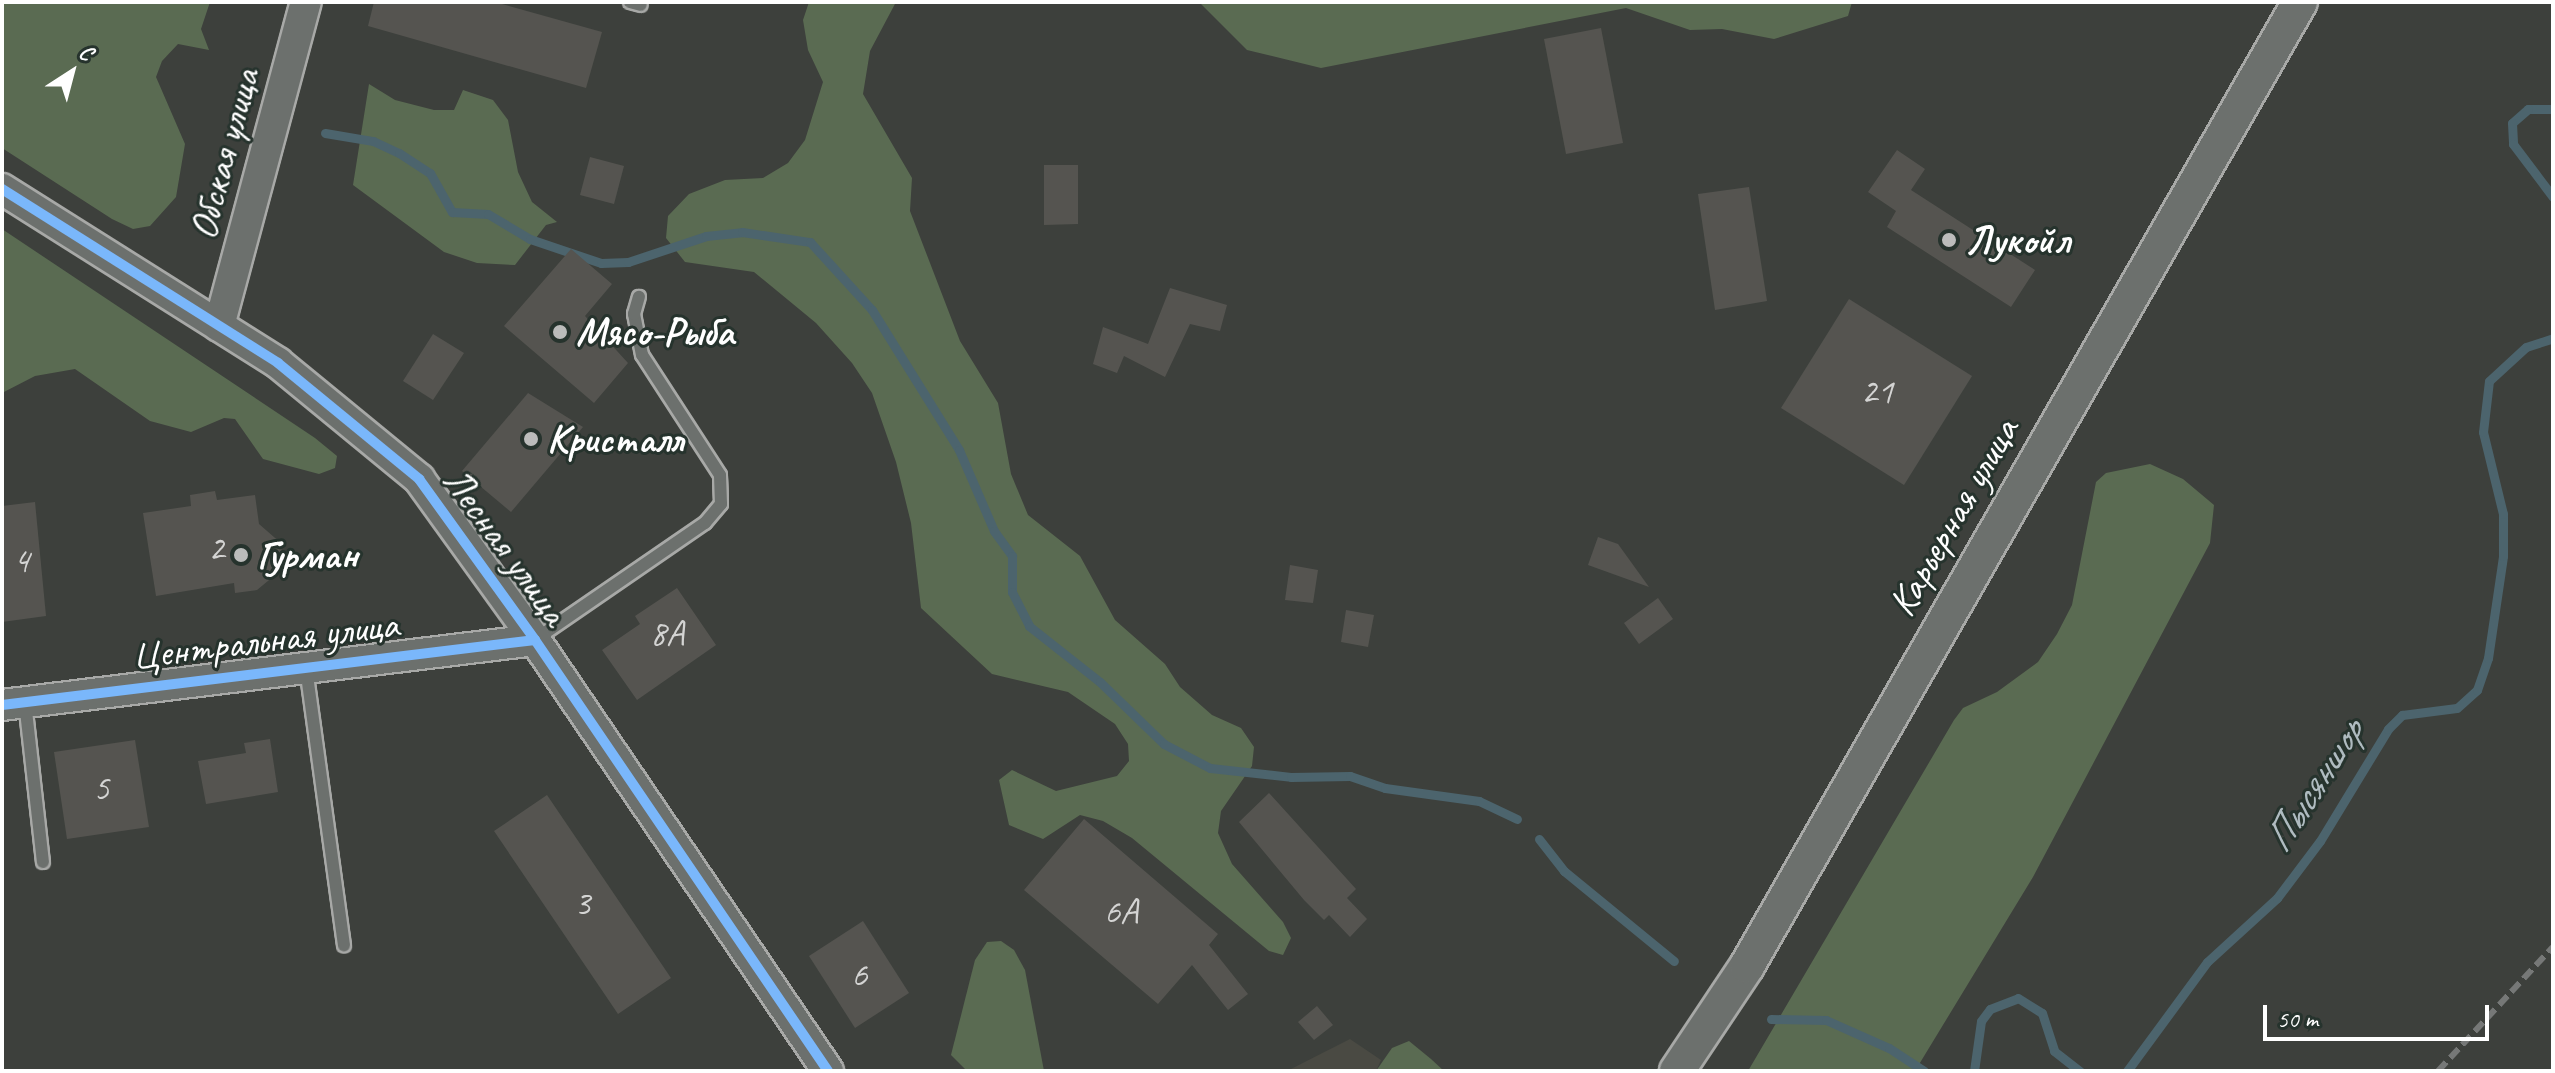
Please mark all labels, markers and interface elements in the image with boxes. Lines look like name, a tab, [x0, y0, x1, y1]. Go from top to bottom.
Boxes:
north arrow	[32, 32, 112, 112]
text: С	[74, 38, 99, 67]
street label: Обская улица	[178, 62, 270, 246]
place label: Лукойл	[1965, 216, 2070, 264]
marker: Лукойл	[1940, 231, 1958, 249]
place label: Мясо-Рыба	[576, 308, 734, 356]
marker: Мясо-Рыба	[551, 323, 569, 341]
house number: 21	[1861, 370, 1893, 414]
street label: Карьерная улица	[1876, 408, 2030, 626]
place label: Кристалл	[547, 415, 684, 463]
marker: Кристалл	[522, 430, 540, 448]
street label: Лесная улица	[433, 458, 579, 634]
house number: 2	[208, 527, 224, 571]
place label: Гурман	[257, 531, 358, 579]
house number: 4	[13, 539, 29, 583]
marker: Гурман	[232, 546, 250, 564]
street label: Центральная улица	[128, 600, 402, 680]
house number: 8А	[650, 612, 684, 656]
water label: Пысяншор	[2253, 710, 2375, 862]
house number: 5	[93, 767, 109, 811]
house number: 3	[574, 882, 590, 926]
house number: 6А	[1104, 890, 1138, 934]
house number: 6	[851, 953, 867, 997]
scale bar	[2267, 989, 2493, 1039]
text: 50 m	[2277, 1004, 2318, 1034]

